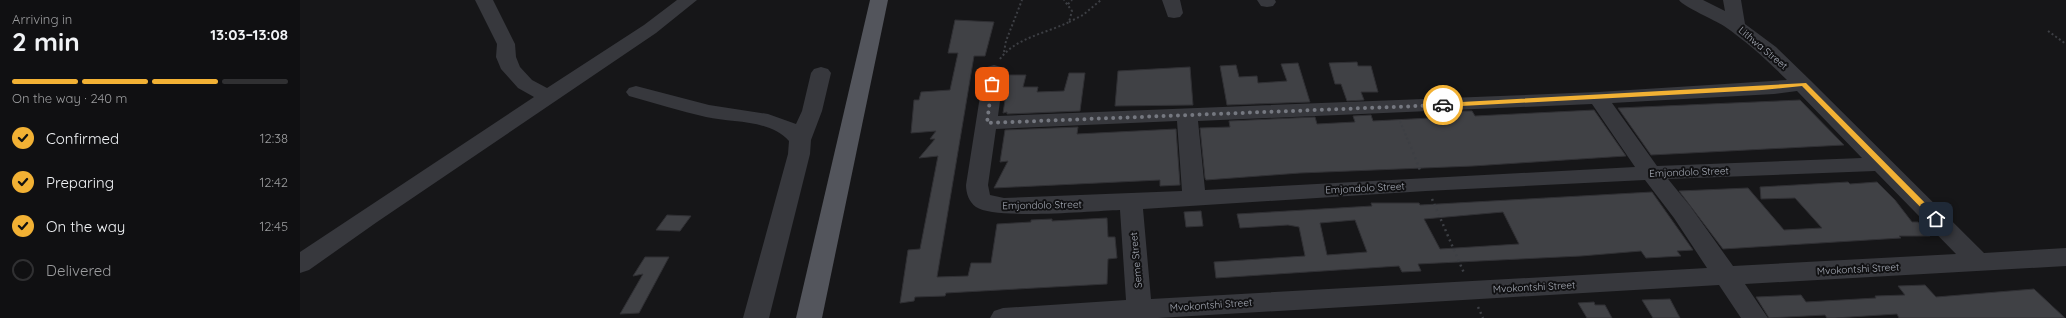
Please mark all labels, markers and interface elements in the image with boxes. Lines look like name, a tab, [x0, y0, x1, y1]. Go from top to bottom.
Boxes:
text: Arriving in	[12, 11, 72, 27]
street label: Lithwa Street	[1736, 24, 1791, 73]
text: 2 min	[12, 25, 80, 58]
text: 13:03–13:08	[210, 25, 288, 44]
pin	[975, 67, 1009, 101]
icon: bag	[981, 73, 1003, 95]
courier	[1423, 85, 1463, 125]
text: On the way · 240 m	[12, 90, 127, 106]
icon: car	[1432, 94, 1454, 116]
icon: check	[12, 127, 34, 149]
text: Confirmed	[46, 129, 119, 148]
text: 12:38	[260, 130, 288, 146]
street label: Emjondolo Street	[1649, 164, 1730, 180]
icon: check	[12, 171, 34, 193]
text: Preparing	[46, 173, 114, 192]
text: 12:42	[260, 174, 288, 190]
street label: Emjondolo Street	[1325, 179, 1406, 197]
street label: Emjondolo Street	[1002, 198, 1083, 212]
pin	[1919, 202, 1953, 236]
icon: home	[1925, 208, 1947, 230]
icon: check	[12, 215, 34, 237]
text: On the way	[46, 217, 125, 236]
text: 12:45	[260, 218, 288, 234]
street label: Seme Street	[1127, 231, 1145, 289]
street label: Mvokontshi Street	[1816, 260, 1900, 278]
text: Delivered	[46, 261, 111, 280]
street label: Mvokontshi Street	[1492, 278, 1576, 296]
street label: Mvokontshi Street	[1169, 296, 1253, 314]

